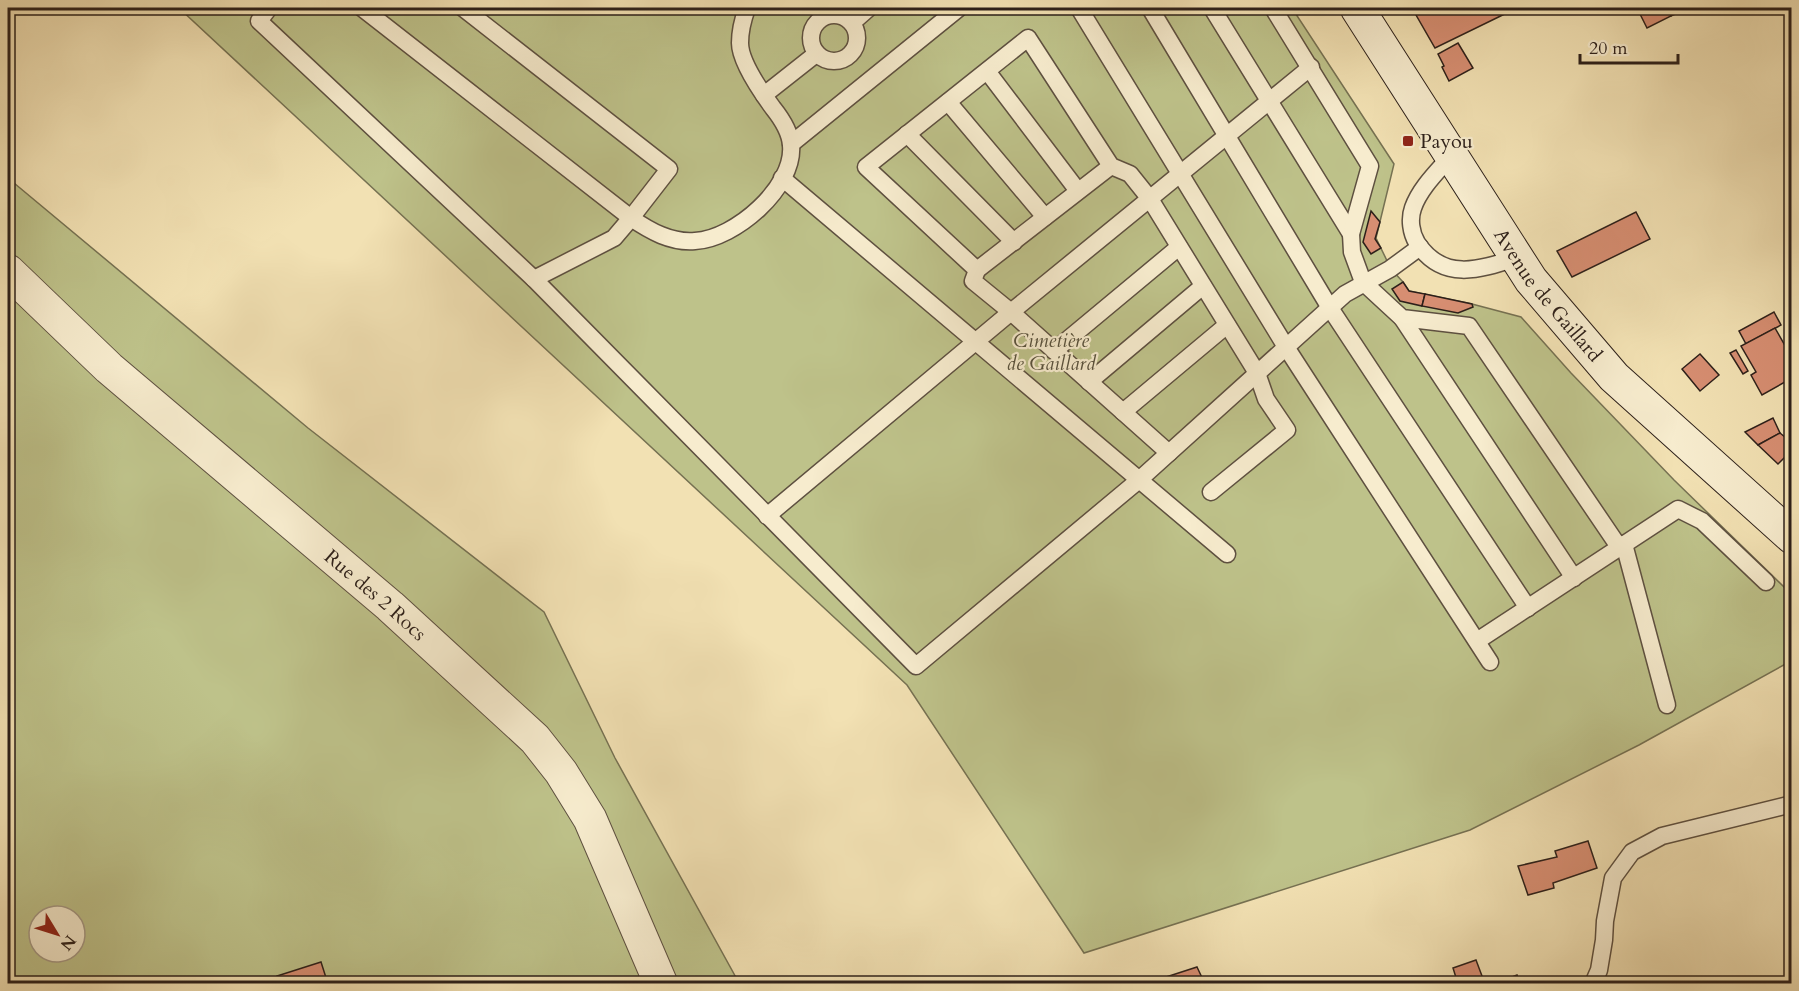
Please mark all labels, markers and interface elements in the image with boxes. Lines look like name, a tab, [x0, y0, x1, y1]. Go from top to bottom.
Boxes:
scale bar	[1580, 27, 1678, 65]
text: 20 m	[1589, 36, 1628, 61]
place label: Payou	[1420, 128, 1473, 155]
marker: Payou	[1401, 134, 1415, 148]
street label: Avenue de Gaillard	[1487, 223, 1608, 368]
park label: Cimetière de Gaillard	[1006, 327, 1097, 377]
street label: Rue des 2 Rocs	[318, 543, 432, 647]
north arrow	[27, 904, 87, 964]
text: N	[55, 930, 81, 955]

